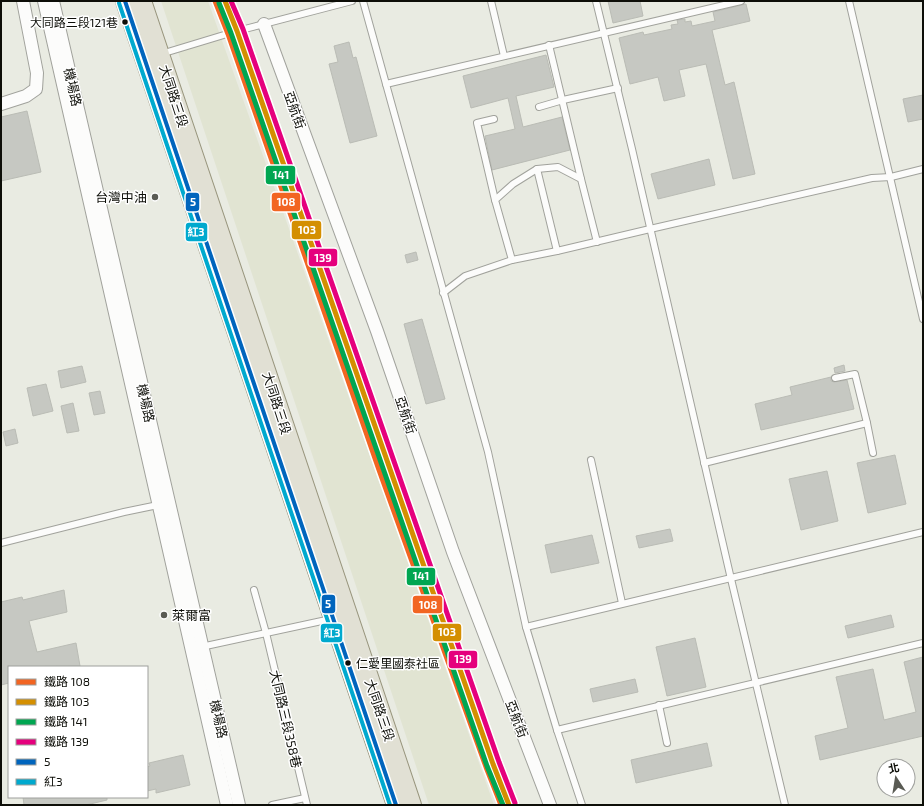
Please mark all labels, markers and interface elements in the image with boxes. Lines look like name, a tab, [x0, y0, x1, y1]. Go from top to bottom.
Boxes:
place label: 大同路三段121巷	[30, 15, 118, 29]
marker: 大同路三段121巷	[120, 17, 130, 27]
street label: 大同路三段	[156, 63, 192, 129]
street label: 機場路	[61, 66, 85, 108]
street label: 亞航街	[281, 89, 309, 131]
line badge: 141	[265, 165, 296, 185]
text: 141	[273, 168, 289, 181]
place label: 台灣中油	[95, 189, 147, 205]
marker: 台灣中油	[150, 192, 160, 202]
line badge: 5	[185, 192, 200, 212]
line badge: 108	[271, 192, 301, 212]
text: 5	[190, 195, 196, 208]
text: 108	[277, 195, 295, 208]
line badge: 103	[291, 220, 322, 240]
line badge: 紅3	[185, 222, 208, 242]
text: 103	[298, 223, 316, 236]
text: 紅3	[187, 225, 205, 238]
line badge: 139	[308, 248, 338, 267]
text: 139	[314, 251, 332, 264]
street label: 大同路三段	[259, 370, 295, 436]
street label: 機場路	[134, 382, 158, 424]
street label: 亞航街	[392, 394, 420, 436]
line badge: 141	[406, 567, 436, 586]
text: 141	[413, 569, 429, 582]
line badge: 5	[321, 594, 336, 614]
line badge: 108	[412, 595, 443, 614]
text: 5	[325, 597, 331, 610]
text: 108	[419, 598, 437, 611]
place label: 萊爾富	[172, 607, 211, 623]
marker: 萊爾富	[159, 610, 169, 620]
line badge: 紅3	[320, 623, 343, 643]
line badge: 103	[432, 623, 462, 642]
text: 103	[438, 625, 456, 638]
text: 紅3	[323, 626, 341, 639]
line badge: 139	[448, 650, 478, 669]
text: 139	[454, 652, 472, 665]
place label: 仁愛里國泰社區	[356, 656, 440, 670]
marker: 仁愛里國泰社區	[343, 658, 353, 668]
legend	[8, 666, 148, 798]
street label: 大同路三段358巷	[267, 668, 305, 770]
text: 鐵路 108	[44, 674, 90, 688]
street label: 大同路三段	[362, 677, 398, 743]
text: 鐵路 103	[44, 694, 89, 708]
street label: 機場路	[207, 698, 231, 740]
street label: 亞航街	[503, 698, 531, 740]
text: 鐵路 141	[44, 714, 88, 728]
text: 鐵路 139	[44, 734, 89, 748]
text: 5	[44, 754, 50, 768]
north arrow	[876, 758, 916, 798]
text: 北	[887, 760, 901, 775]
text: 紅3	[44, 774, 63, 788]

